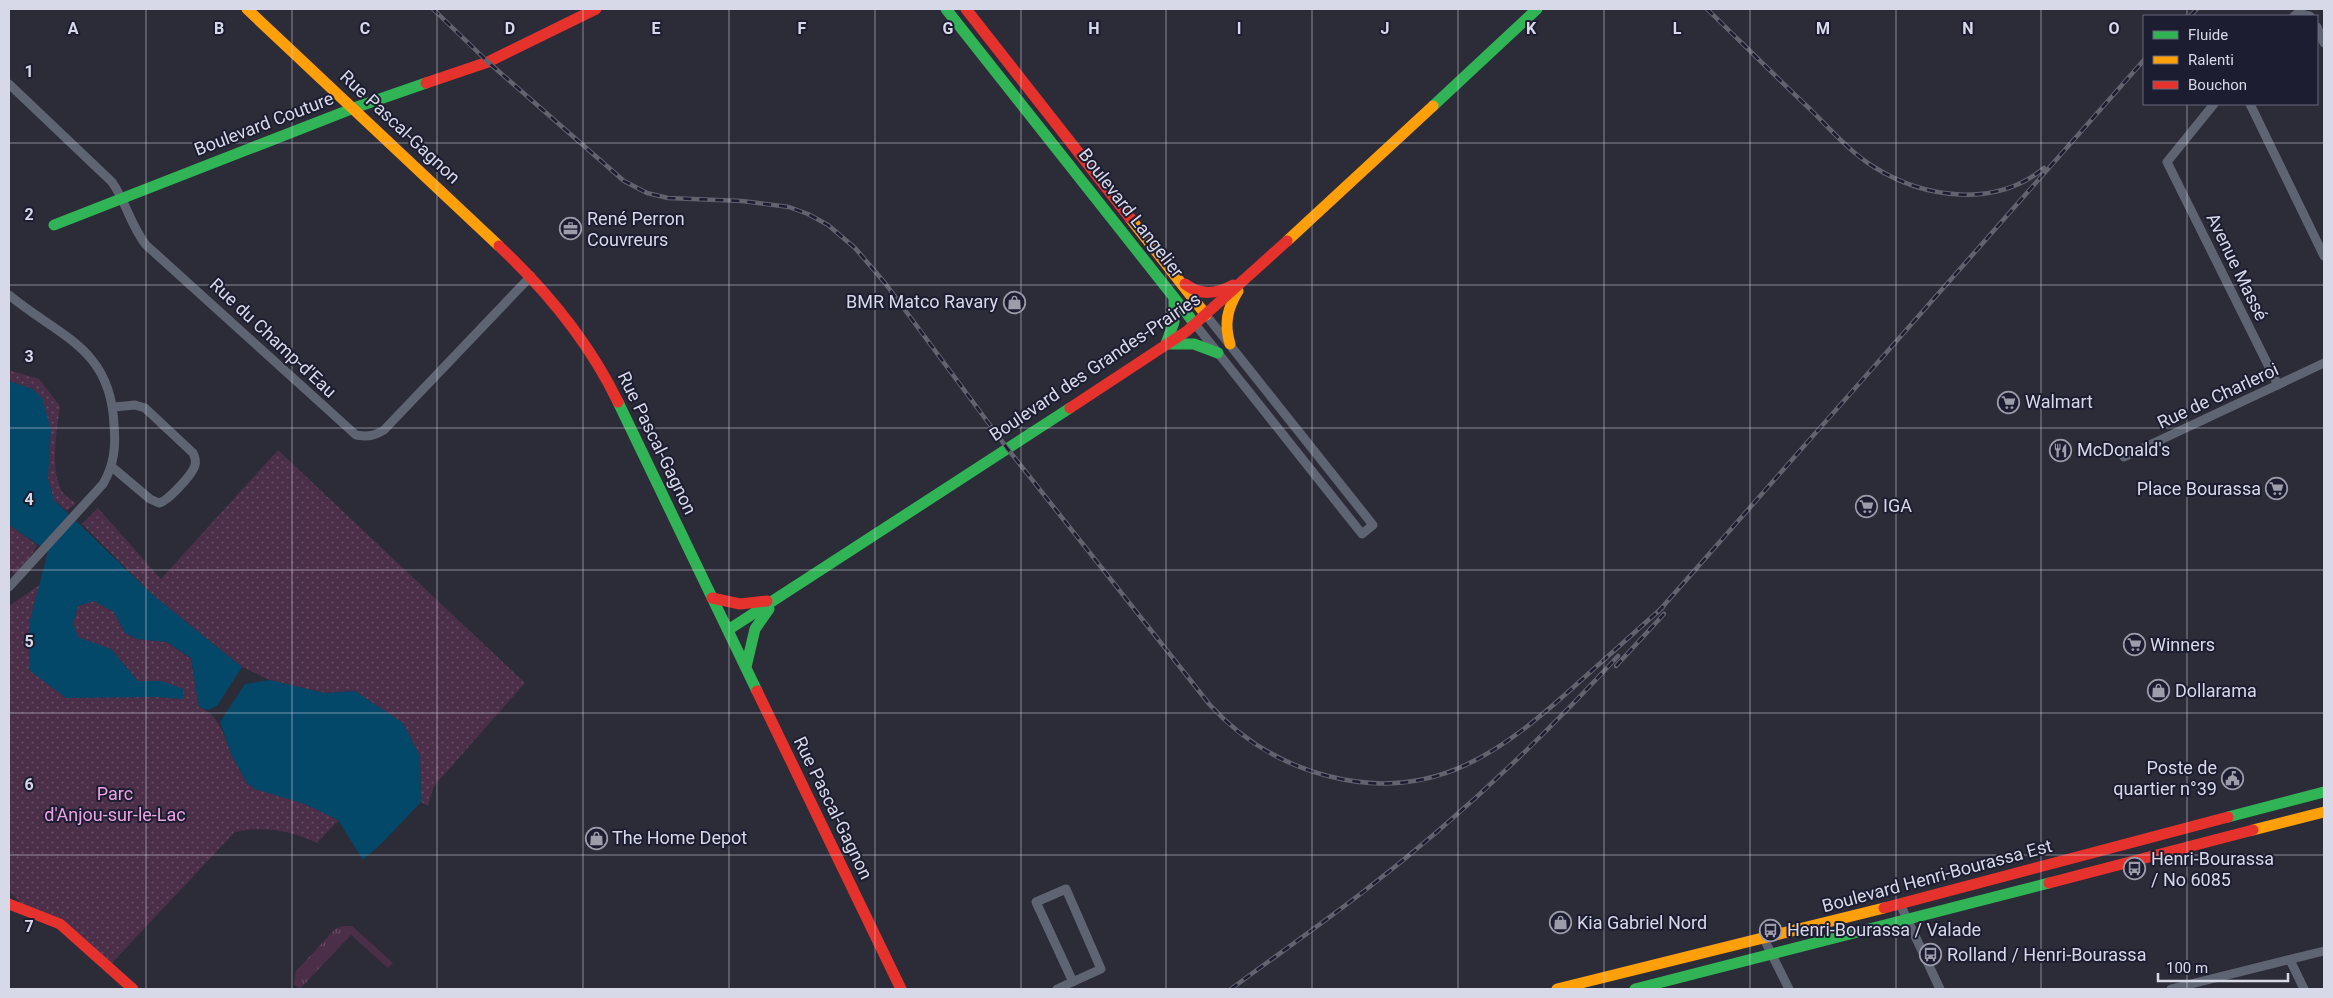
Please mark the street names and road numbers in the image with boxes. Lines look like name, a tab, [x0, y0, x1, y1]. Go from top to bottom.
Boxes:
street label: Rue Pascal-Gagnon	[336, 66, 465, 188]
street label: Boulevard Couture	[191, 87, 336, 160]
street label: Boulevard Langelier	[1075, 144, 1188, 281]
street label: Avenue Massé	[2202, 210, 2273, 324]
street label: Rue du Champ-d'Eau	[206, 274, 341, 402]
street label: Boulevard des Grandes-Prairies	[985, 288, 1204, 445]
street label: Rue de Charleroi	[2154, 358, 2282, 433]
street label: Rue Pascal-Gagnon	[614, 368, 701, 518]
street label: Rue Pascal-Gagnon	[790, 733, 877, 883]
street label: Boulevard Henri-Bourassa Est	[1820, 835, 2054, 916]

